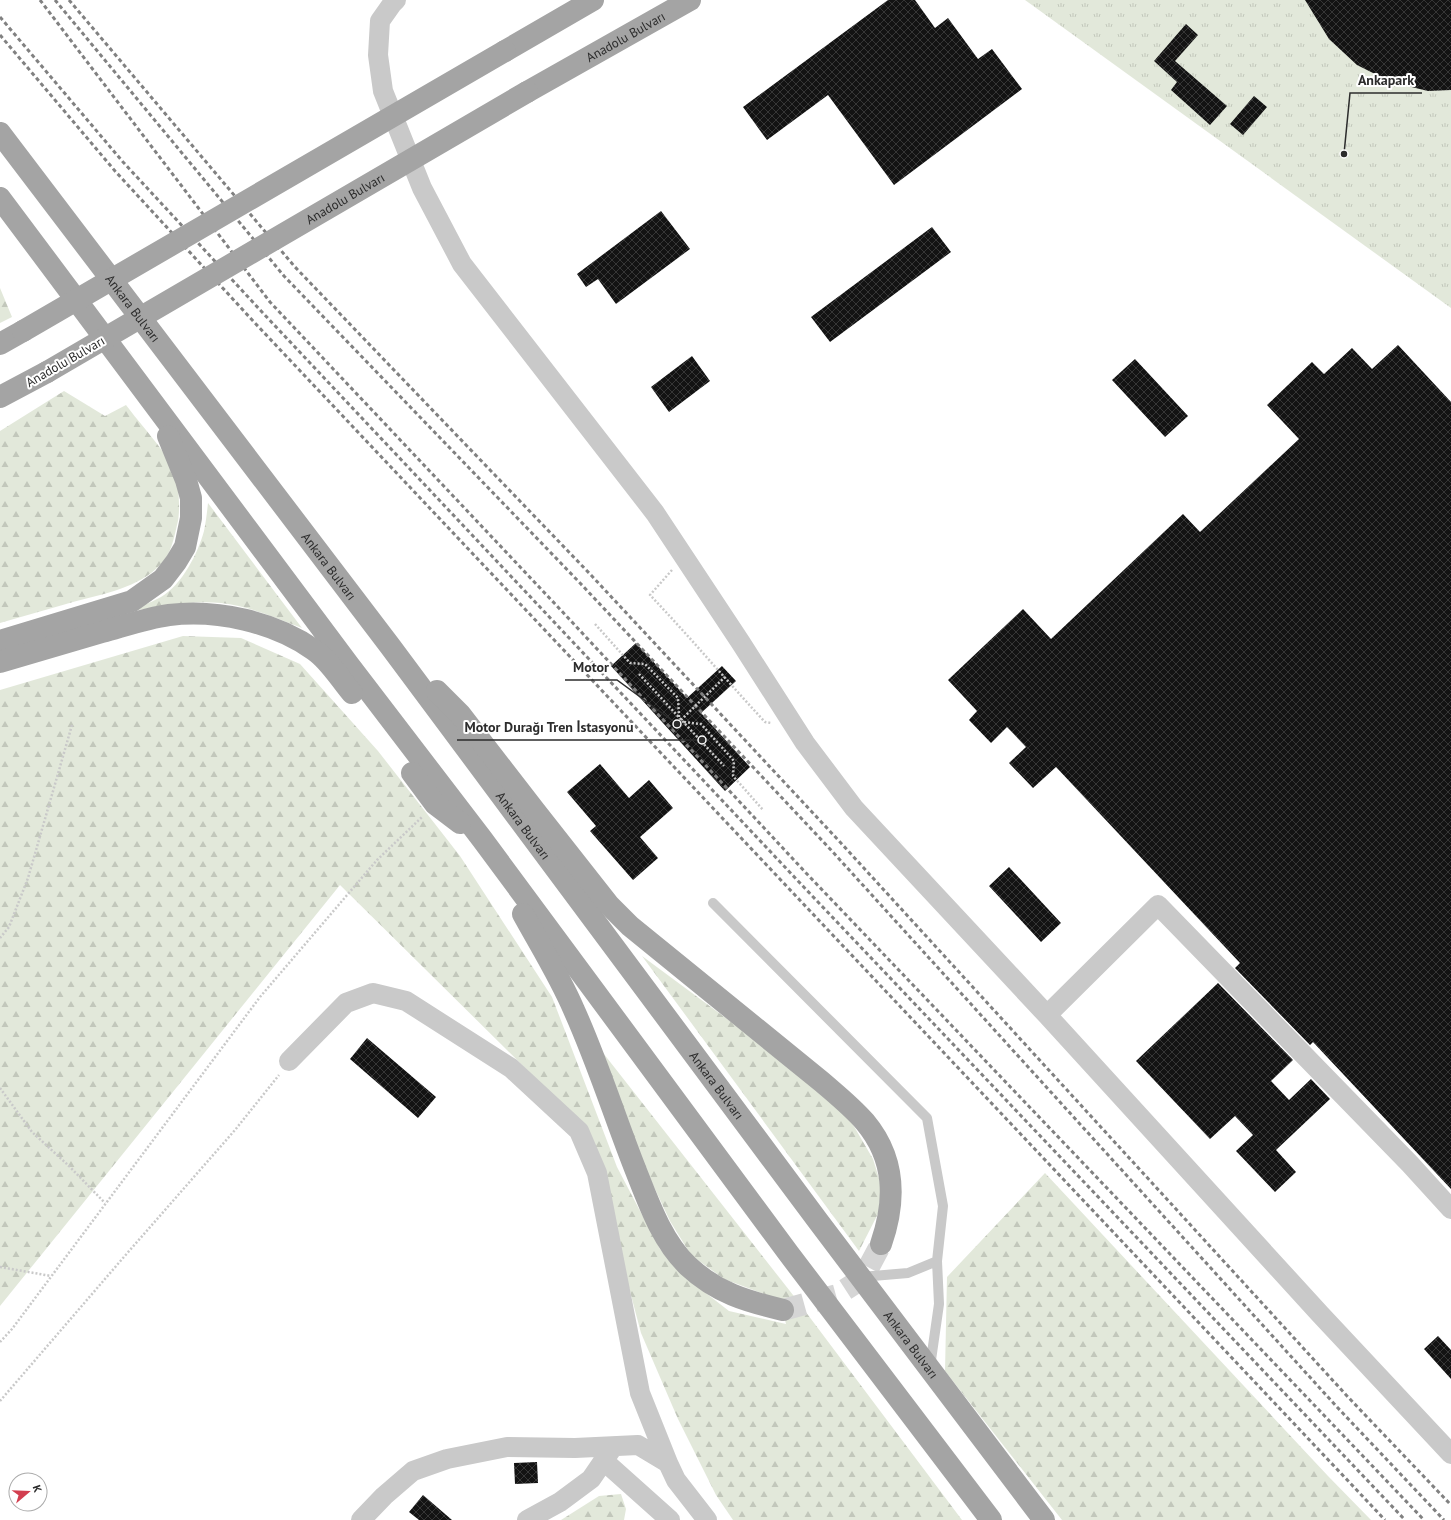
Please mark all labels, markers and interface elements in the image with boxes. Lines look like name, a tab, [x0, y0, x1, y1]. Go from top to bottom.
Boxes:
street label: Anadolu Bulvarı	[583, 8, 668, 66]
callout: Ankapark	[1350, 67, 1422, 93]
text: Ankapark	[1358, 71, 1414, 89]
street label: Anadolu Bulvarı	[303, 169, 388, 228]
street label: Ankara Bulvarı	[102, 271, 164, 346]
street label: Anadolu Bulvarı	[23, 332, 108, 391]
street label: Ankara Bulvarı	[298, 529, 360, 604]
callout: Motor	[565, 654, 617, 680]
text: Motor	[573, 658, 609, 676]
callout: Motor Durağı Tren İstasyonu	[457, 714, 642, 740]
text: Motor Durağı Tren İstasyonu	[465, 718, 633, 736]
street label: Ankara Bulvarı	[492, 788, 554, 863]
street label: Ankara Bulvarı	[686, 1048, 748, 1123]
street label: Ankara Bulvarı	[880, 1307, 942, 1382]
north arrow	[8, 1472, 48, 1512]
text: K	[30, 1483, 45, 1494]

